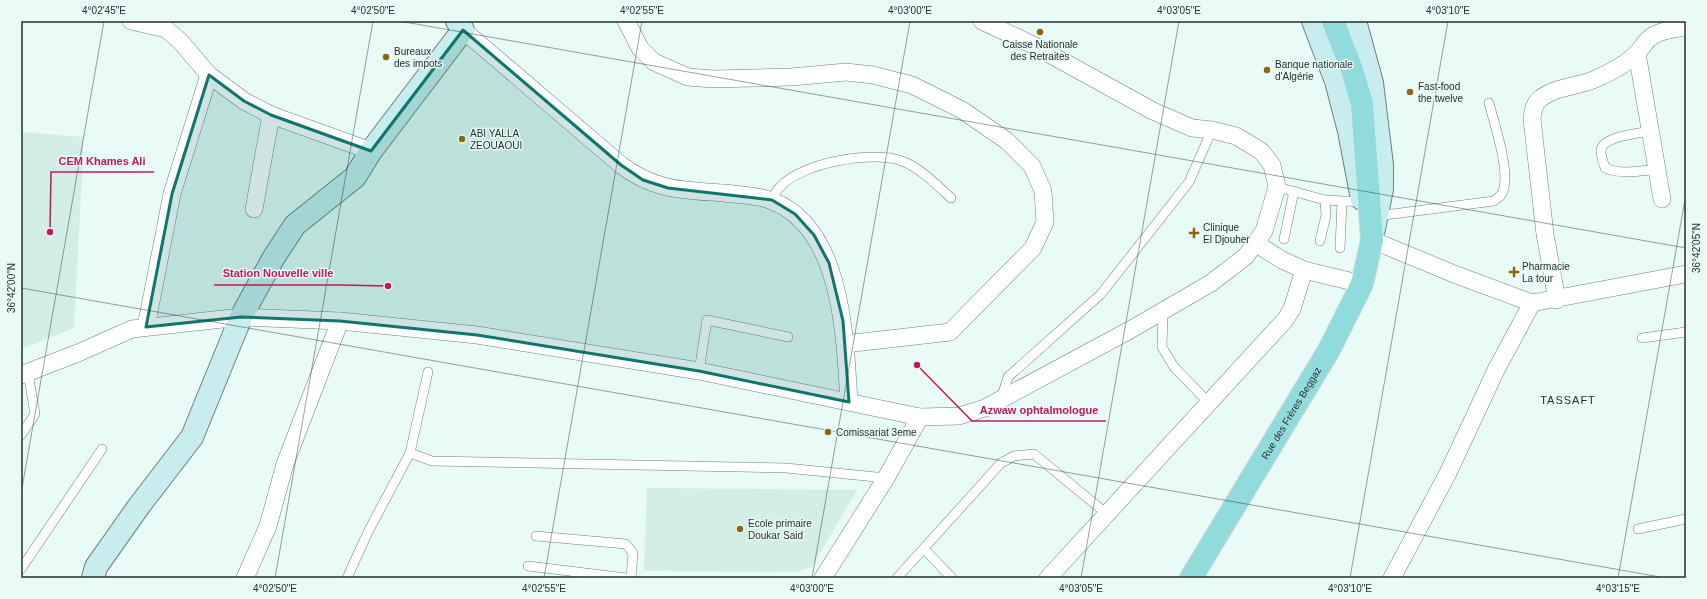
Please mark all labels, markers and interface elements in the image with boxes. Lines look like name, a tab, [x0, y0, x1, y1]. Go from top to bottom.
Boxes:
text: 4°02'45"E	[82, 5, 126, 16]
text: 4°02'50"E	[351, 5, 395, 16]
text: 4°02'55"E	[620, 5, 664, 16]
text: 4°03'00"E	[888, 5, 932, 16]
text: 4°03'05"E	[1157, 5, 1201, 16]
text: 4°03'10"E	[1426, 5, 1470, 16]
marker: Caisse Nationale des Retraites	[1035, 27, 1045, 37]
place label: Caisse Nationale des Retraites	[1002, 39, 1078, 62]
place label: Bureaux des impots	[394, 46, 442, 69]
marker: Bureaux des impots	[381, 52, 391, 62]
place label: Banque nationale d'Algérie	[1275, 59, 1353, 82]
marker: Banque nationale d'Algérie	[1262, 65, 1272, 75]
place label: Fast-food the twelve	[1418, 81, 1463, 104]
marker: Fast-food the twelve	[1405, 87, 1415, 97]
place label: ABI YALLA ZEOUAOUI	[470, 128, 522, 151]
marker: ABI YALLA ZEOUAOUI	[457, 134, 467, 144]
callout: CEM Khames Ali	[51, 149, 154, 172]
text: CEM Khames Ali	[58, 155, 146, 167]
place label: Clinique El Djouher	[1203, 222, 1250, 245]
text: 36°42'05"N	[1691, 223, 1702, 273]
marker: Clinique El Djouher	[1188, 227, 1200, 239]
place label: Pharmacie La tour	[1522, 261, 1570, 284]
callout: Station Nouvelle ville	[214, 262, 341, 285]
text: 36°42'00"N	[6, 263, 17, 313]
text: Station Nouvelle ville	[223, 267, 333, 279]
marker: Pharmacie La tour	[1509, 267, 1519, 277]
street label: Rue des Frères Beggaz	[1259, 365, 1323, 461]
district label: TASSAFT	[1540, 394, 1596, 406]
callout: Azwaw ophtalmologue	[972, 398, 1106, 421]
text: Azwaw ophtalmologue	[980, 404, 1098, 416]
marker: Comissariat 3eme	[823, 427, 833, 437]
place label: Comissariat 3eme	[836, 427, 917, 438]
place label: Ecole primaire Doukar Said	[748, 518, 812, 541]
marker: Ecole primaire Doukar Said	[735, 524, 745, 534]
text: 4°02'50"E	[253, 583, 297, 594]
text: 4°02'55"E	[522, 583, 566, 594]
text: 4°03'00"E	[790, 583, 834, 594]
text: 4°03'05"E	[1059, 583, 1103, 594]
text: 4°03'10"E	[1328, 583, 1372, 594]
text: 4°03'15"E	[1596, 583, 1640, 594]

